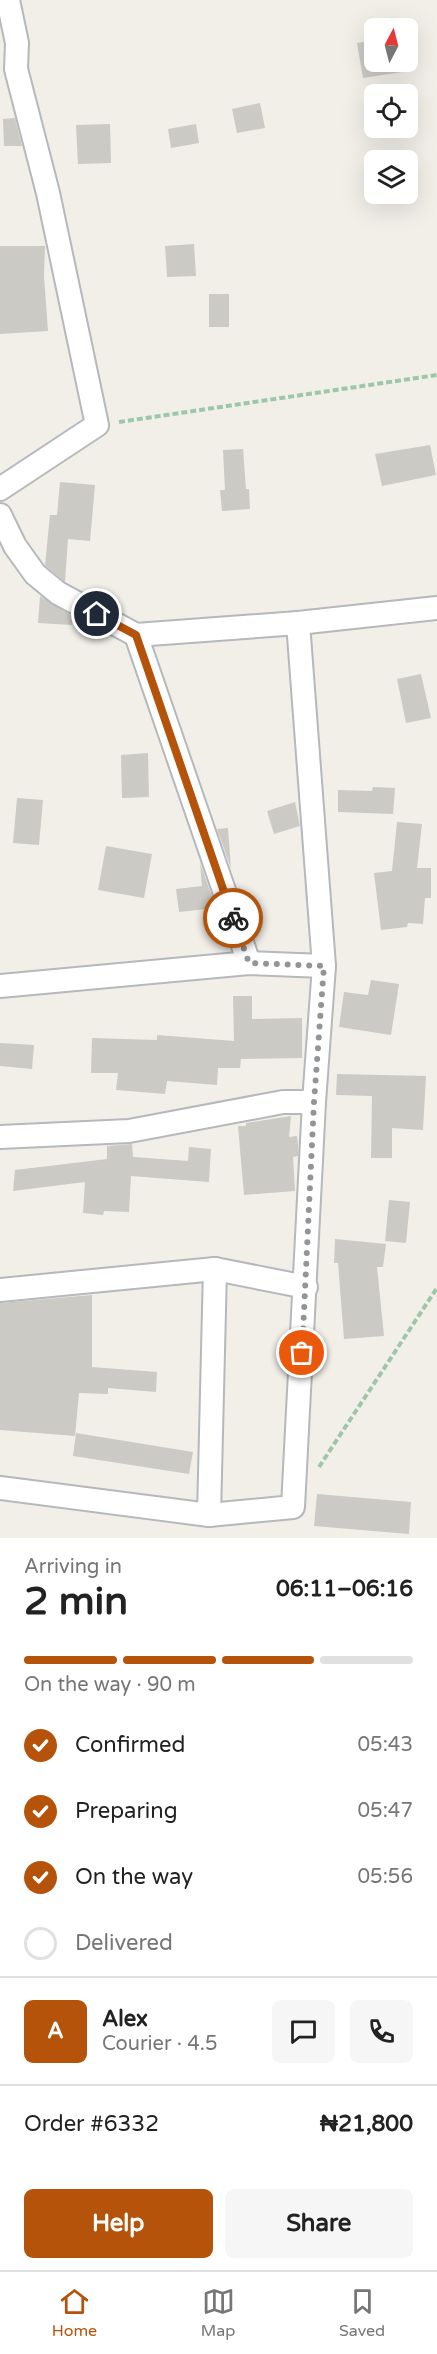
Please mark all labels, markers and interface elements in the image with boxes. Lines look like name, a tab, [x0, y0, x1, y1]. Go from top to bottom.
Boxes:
north arrow	[364, 18, 418, 72]
map controls	[364, 18, 418, 204]
button: locate	[364, 84, 418, 138]
button: layers	[364, 150, 418, 204]
pin	[71, 588, 122, 639]
icon: home	[80, 597, 113, 630]
courier	[203, 888, 263, 948]
icon: bike	[217, 902, 250, 935]
pin	[276, 1327, 327, 1378]
icon: bag	[285, 1336, 318, 1369]
text: Arriving in	[24, 1555, 122, 1579]
text: 06:11–06:16	[276, 1576, 413, 1602]
text: 2 min	[24, 1578, 128, 1625]
text: On the way · 90 m	[24, 1673, 196, 1697]
icon: check	[24, 1729, 57, 1762]
text: Confirmed	[75, 1732, 185, 1758]
text: 05:43	[358, 1733, 413, 1757]
icon: check	[24, 1795, 57, 1828]
text: Preparing	[75, 1798, 178, 1824]
text: 05:47	[358, 1799, 413, 1823]
icon: check	[24, 1861, 57, 1894]
text: On the way	[75, 1864, 193, 1890]
text: 05:56	[358, 1865, 413, 1889]
text: Delivered	[75, 1930, 173, 1956]
button: chat	[272, 2000, 335, 2063]
button: phone	[350, 2000, 413, 2063]
text: Alex	[102, 2006, 148, 2032]
text: A	[47, 2018, 64, 2044]
text: Courier · 4.5	[102, 2032, 217, 2056]
text: Order #6332	[24, 2111, 159, 2137]
text: ₦21,800	[320, 2111, 413, 2137]
button: Help	[24, 2189, 213, 2258]
button: Share	[225, 2189, 413, 2258]
tab: Home	[52, 2285, 97, 2341]
tab: Map	[201, 2285, 235, 2341]
tab: Saved	[339, 2285, 385, 2341]

